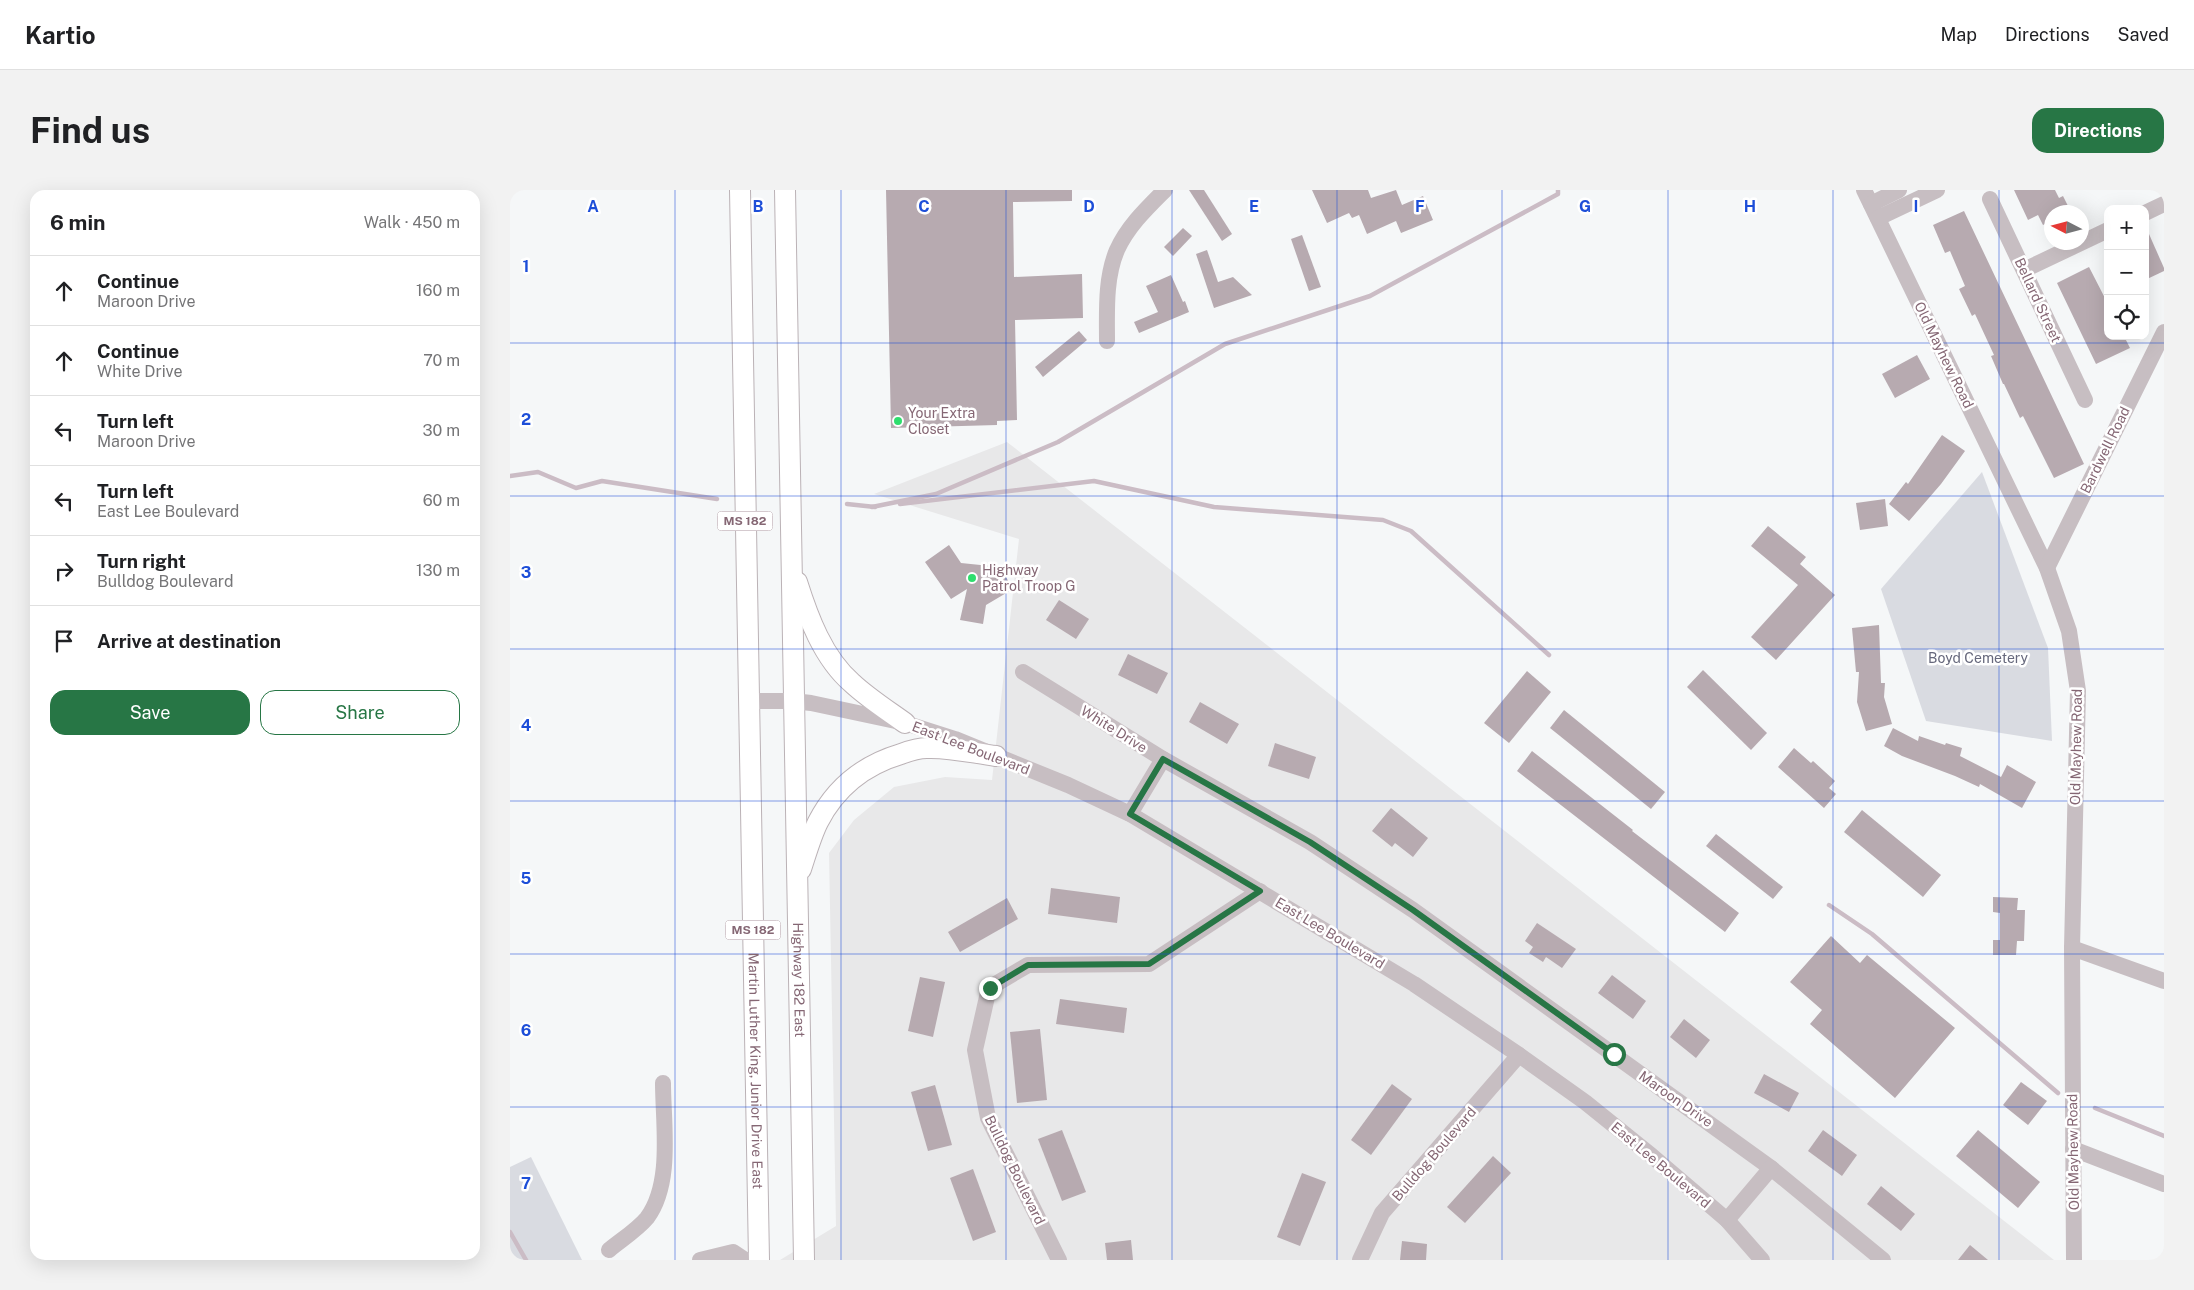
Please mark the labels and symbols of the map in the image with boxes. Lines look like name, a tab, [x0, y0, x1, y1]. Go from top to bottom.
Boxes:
text: A	[587, 197, 599, 216]
text: B	[753, 197, 764, 216]
text: C	[918, 197, 930, 216]
text: D	[1083, 197, 1095, 216]
text: E	[1249, 197, 1259, 216]
text: F	[1415, 197, 1425, 216]
text: G	[1579, 197, 1591, 216]
text: H	[1744, 197, 1756, 216]
text: I	[1914, 197, 1918, 216]
north arrow	[2044, 205, 2089, 250]
street label: Bellard Street	[2011, 255, 2065, 345]
text: 1	[523, 257, 529, 276]
street label: Old Mayhew Road	[1911, 299, 1977, 411]
street label: Bardwell Road	[2077, 404, 2133, 496]
place label: Your Extra Closet	[908, 405, 975, 437]
text: 2	[521, 410, 531, 429]
marker: Your Extra Closet	[892, 415, 904, 427]
road number: MS 182	[718, 512, 772, 531]
place label: Highway Patrol Troop G	[982, 562, 1076, 594]
text: 3	[521, 563, 531, 582]
marker: Highway Patrol Troop G	[966, 572, 978, 584]
park label: Boyd Cemetery	[1928, 650, 2028, 666]
street label: Old Mayhew Road	[2067, 689, 2085, 805]
street label: White Drive	[1078, 702, 1150, 756]
text: 4	[521, 716, 532, 735]
street label: East Lee Boulevard	[910, 718, 1032, 778]
text: 5	[521, 869, 532, 888]
street label: East Lee Boulevard	[1272, 894, 1388, 972]
road number: MS 182	[726, 920, 780, 940]
street label: Highway 182 East	[790, 922, 808, 1038]
street label: Martin Luther King, Junior Drive East	[746, 952, 766, 1189]
route end	[979, 977, 1002, 1000]
text: 6	[521, 1021, 531, 1040]
route start	[1603, 1043, 1626, 1066]
street label: Maroon Drive	[1636, 1068, 1716, 1130]
street label: Old Mayhew Road	[2064, 1094, 2082, 1210]
street label: Bulldog Boulevard	[1389, 1104, 1479, 1204]
street label: Bulldog Boulevard	[982, 1113, 1048, 1227]
street label: East Lee Boulevard	[1608, 1119, 1714, 1211]
text: 7	[521, 1174, 531, 1193]

